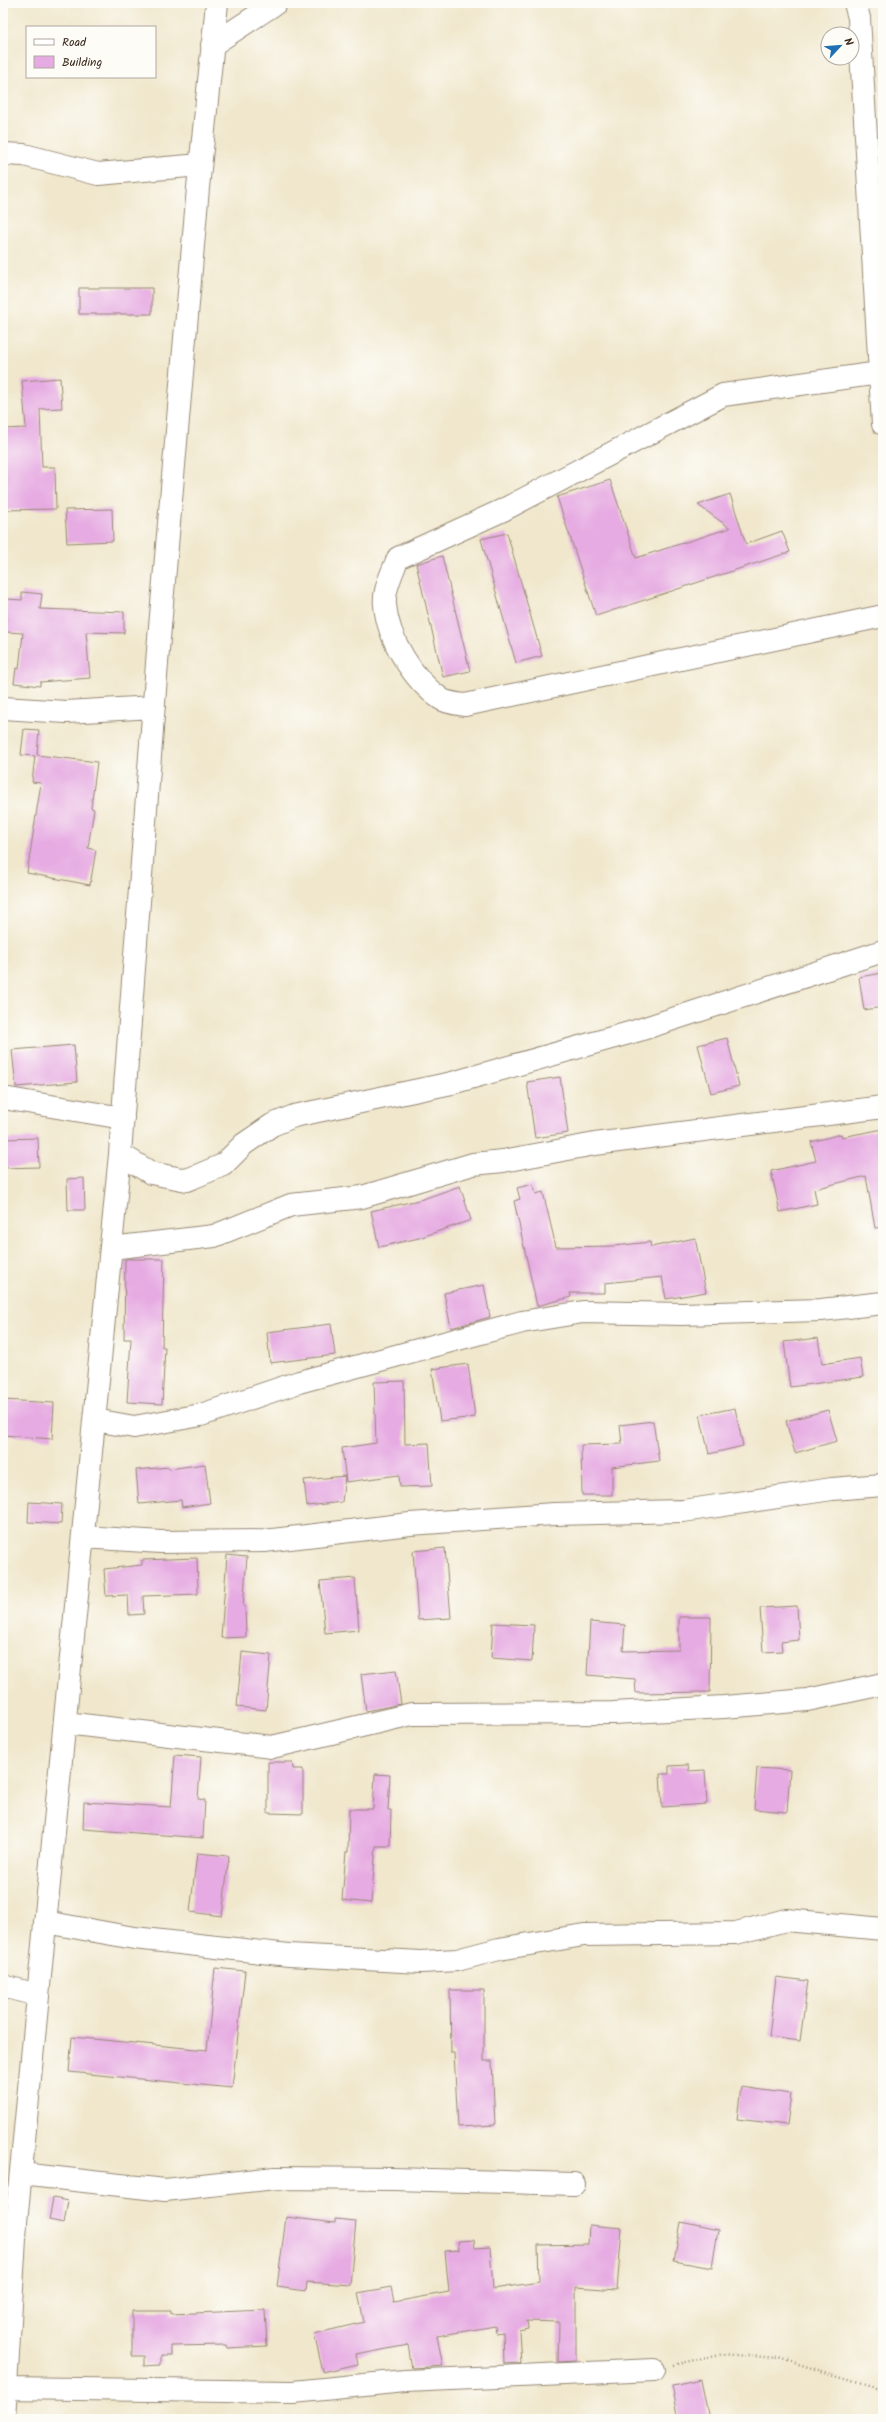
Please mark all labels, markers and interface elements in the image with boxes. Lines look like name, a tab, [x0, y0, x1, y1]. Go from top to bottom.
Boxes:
legend	[26, 26, 156, 78]
north arrow	[820, 26, 860, 66]
text: Road	[62, 33, 87, 52]
text: N	[838, 35, 858, 49]
text: Building	[62, 53, 102, 72]

